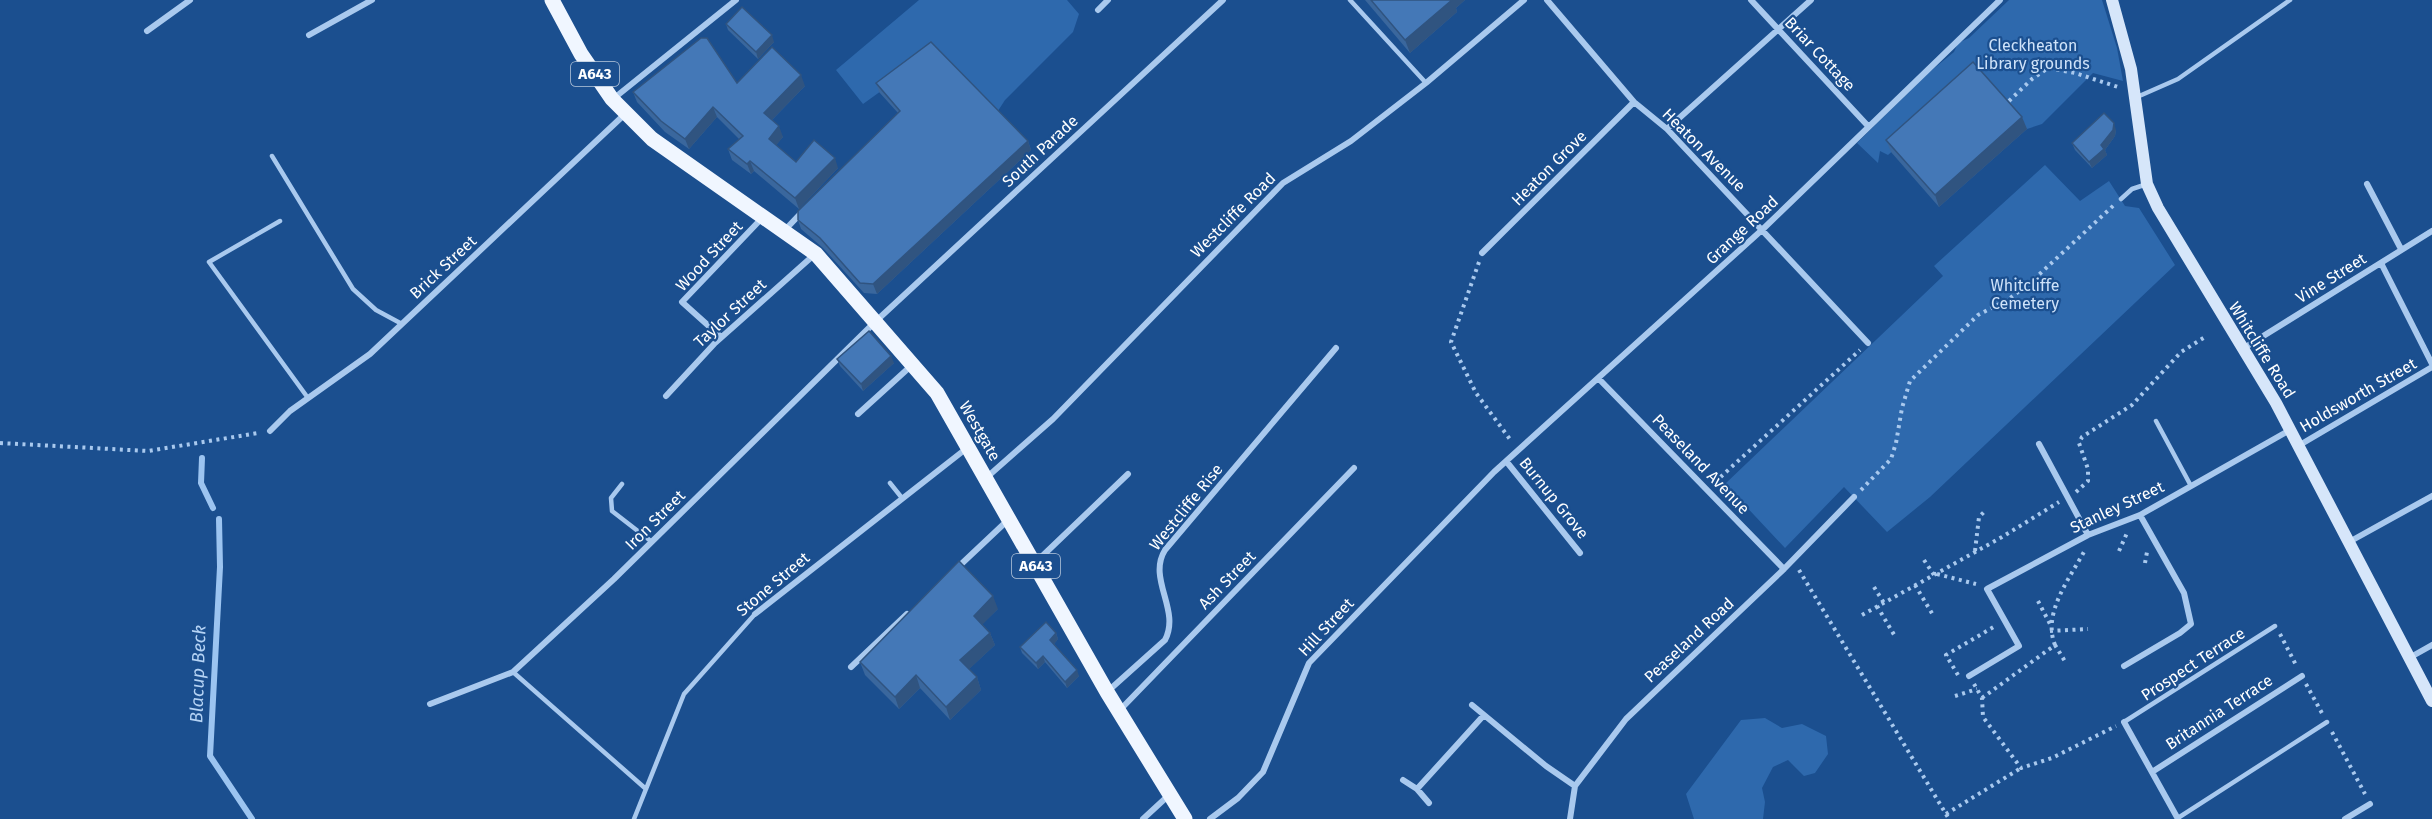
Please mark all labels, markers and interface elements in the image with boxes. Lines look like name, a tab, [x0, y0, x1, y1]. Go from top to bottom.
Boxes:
street label: Briar Cottage	[1781, 13, 1859, 95]
park label: Cleckheaton Library grounds	[1976, 36, 2090, 73]
road number: A643	[571, 62, 619, 86]
street label: Heaton Avenue	[1658, 104, 1750, 196]
street label: South Parade	[998, 111, 1082, 191]
street label: Heaton Grove	[1508, 127, 1590, 209]
street label: Westcliffe Road	[1187, 169, 1279, 261]
street label: Grange Road	[1702, 192, 1782, 268]
street label: Wood Street	[672, 217, 746, 295]
street label: Brick Street	[406, 231, 480, 303]
street label: Vine Street	[2292, 249, 2370, 307]
street label: Taylor Street	[690, 275, 770, 351]
park label: Whitcliffe Cemetery	[1991, 276, 2059, 313]
street label: Whitcliffe Road	[2225, 298, 2299, 402]
street label: Holdsworth Street	[2296, 354, 2420, 436]
street label: Westgate	[955, 398, 1005, 464]
street label: Peaseland Avenue	[1648, 410, 1754, 518]
street label: Burnup Grove	[1515, 453, 1593, 543]
street label: Westcliffe Rise	[1145, 460, 1227, 554]
street label: Stanley Street	[2067, 477, 2167, 537]
street label: Iron Street	[621, 486, 689, 554]
street label: Ash Street	[1195, 547, 1260, 613]
street label: Stone Street	[733, 548, 813, 620]
road number: A643	[1012, 554, 1060, 578]
street label: Hill Street	[1294, 594, 1358, 660]
street label: Peaseland Road	[1640, 594, 1738, 686]
street label: Prospect Terrace	[2137, 623, 2249, 705]
water label: Blacup Beck	[185, 624, 211, 724]
street label: Britannia Terrace	[2162, 670, 2276, 754]

